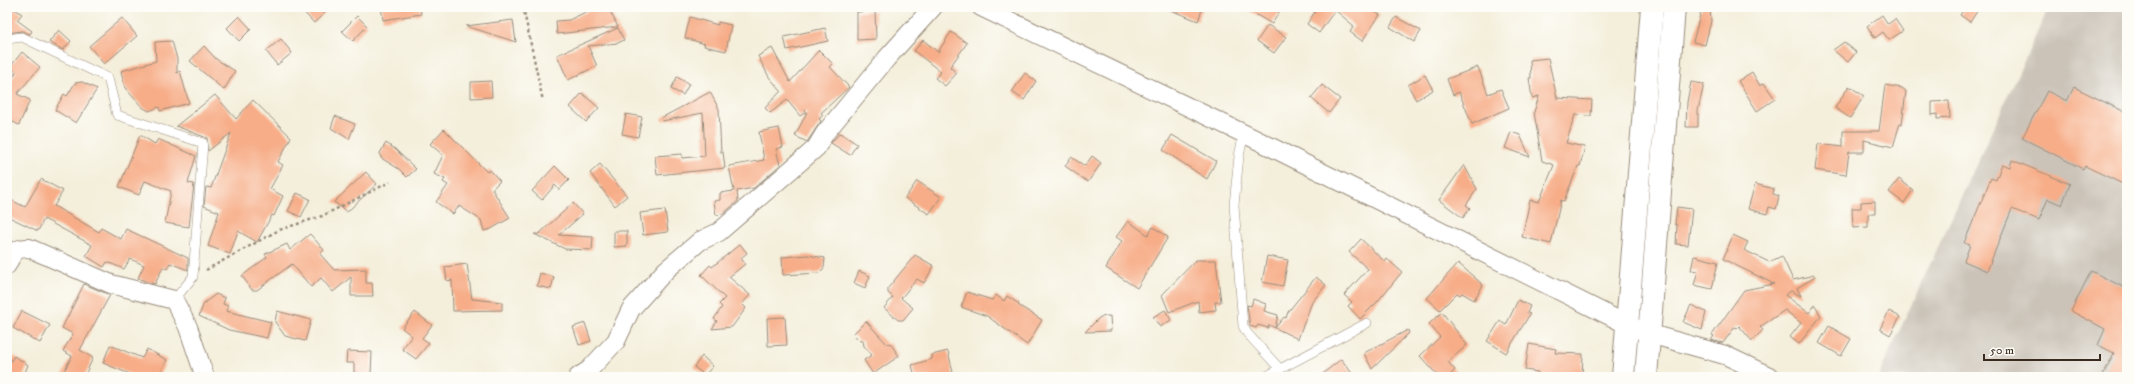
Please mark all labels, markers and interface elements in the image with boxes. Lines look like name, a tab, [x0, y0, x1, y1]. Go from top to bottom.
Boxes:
scale bar	[1984, 336, 2100, 362]
text: 50 m	[1990, 343, 2014, 358]

